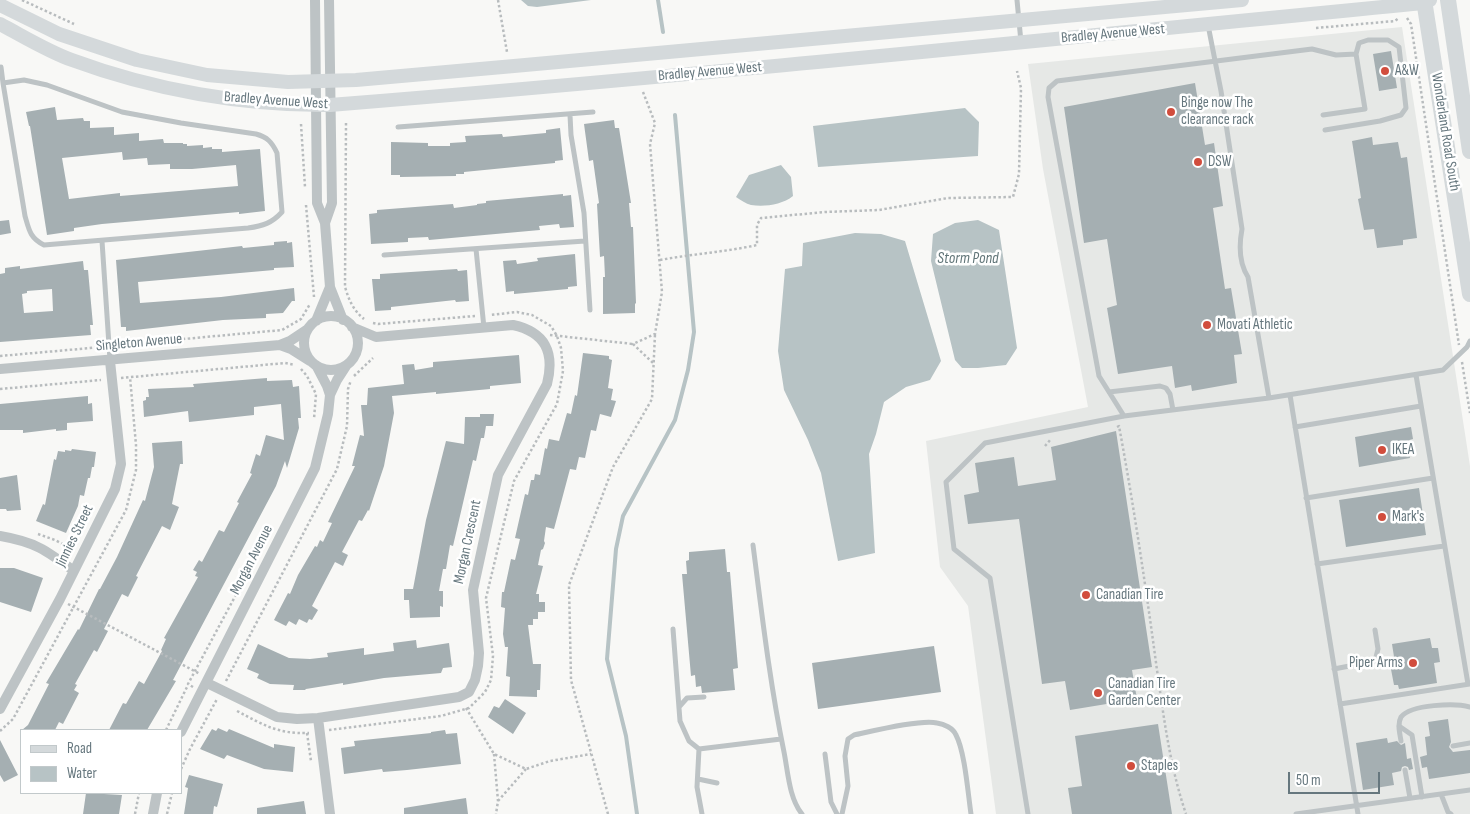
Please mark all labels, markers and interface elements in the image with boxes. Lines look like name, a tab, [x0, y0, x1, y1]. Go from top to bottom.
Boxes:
street label: Bradley Avenue West	[1060, 20, 1166, 48]
street label: Bradley Avenue West	[657, 58, 763, 86]
place label: A&W	[1395, 62, 1419, 80]
marker: A&W	[1379, 65, 1391, 77]
street label: Wonderland Road South	[1427, 72, 1463, 192]
street label: Bradley Avenue West	[223, 88, 329, 114]
place label: Binge now The clearance rack	[1181, 94, 1254, 129]
marker: Binge now The clearance rack	[1165, 106, 1177, 118]
place label: DSW	[1208, 153, 1231, 171]
marker: DSW	[1192, 156, 1204, 168]
water label: Storm Pond	[937, 249, 999, 269]
place label: Movati Athletic	[1217, 316, 1293, 334]
marker: Movati Athletic	[1201, 319, 1213, 331]
street label: Singleton Avenue	[95, 330, 183, 356]
place label: IKEA	[1392, 441, 1414, 459]
marker: IKEA	[1376, 444, 1388, 456]
street label: Morgan Crescent	[450, 498, 486, 586]
street label: Jinnies Street	[52, 502, 98, 570]
place label: Mark's	[1392, 508, 1424, 526]
marker: Mark's	[1376, 511, 1388, 523]
street label: Morgan Avenue	[227, 522, 277, 598]
place label: Canadian Tire	[1096, 586, 1164, 604]
marker: Canadian Tire	[1080, 589, 1092, 601]
place label: Piper Arms	[1349, 654, 1403, 672]
marker: Piper Arms	[1407, 657, 1419, 669]
place label: Canadian Tire Garden Center	[1108, 675, 1181, 710]
marker: Canadian Tire Garden Center	[1092, 687, 1104, 699]
legend	[20, 729, 182, 794]
text: Road	[67, 739, 92, 758]
place label: Staples	[1141, 757, 1178, 775]
marker: Staples	[1125, 760, 1137, 772]
scale bar	[1290, 762, 1382, 794]
text: Water	[67, 764, 97, 783]
text: 50 m	[1296, 771, 1321, 790]

